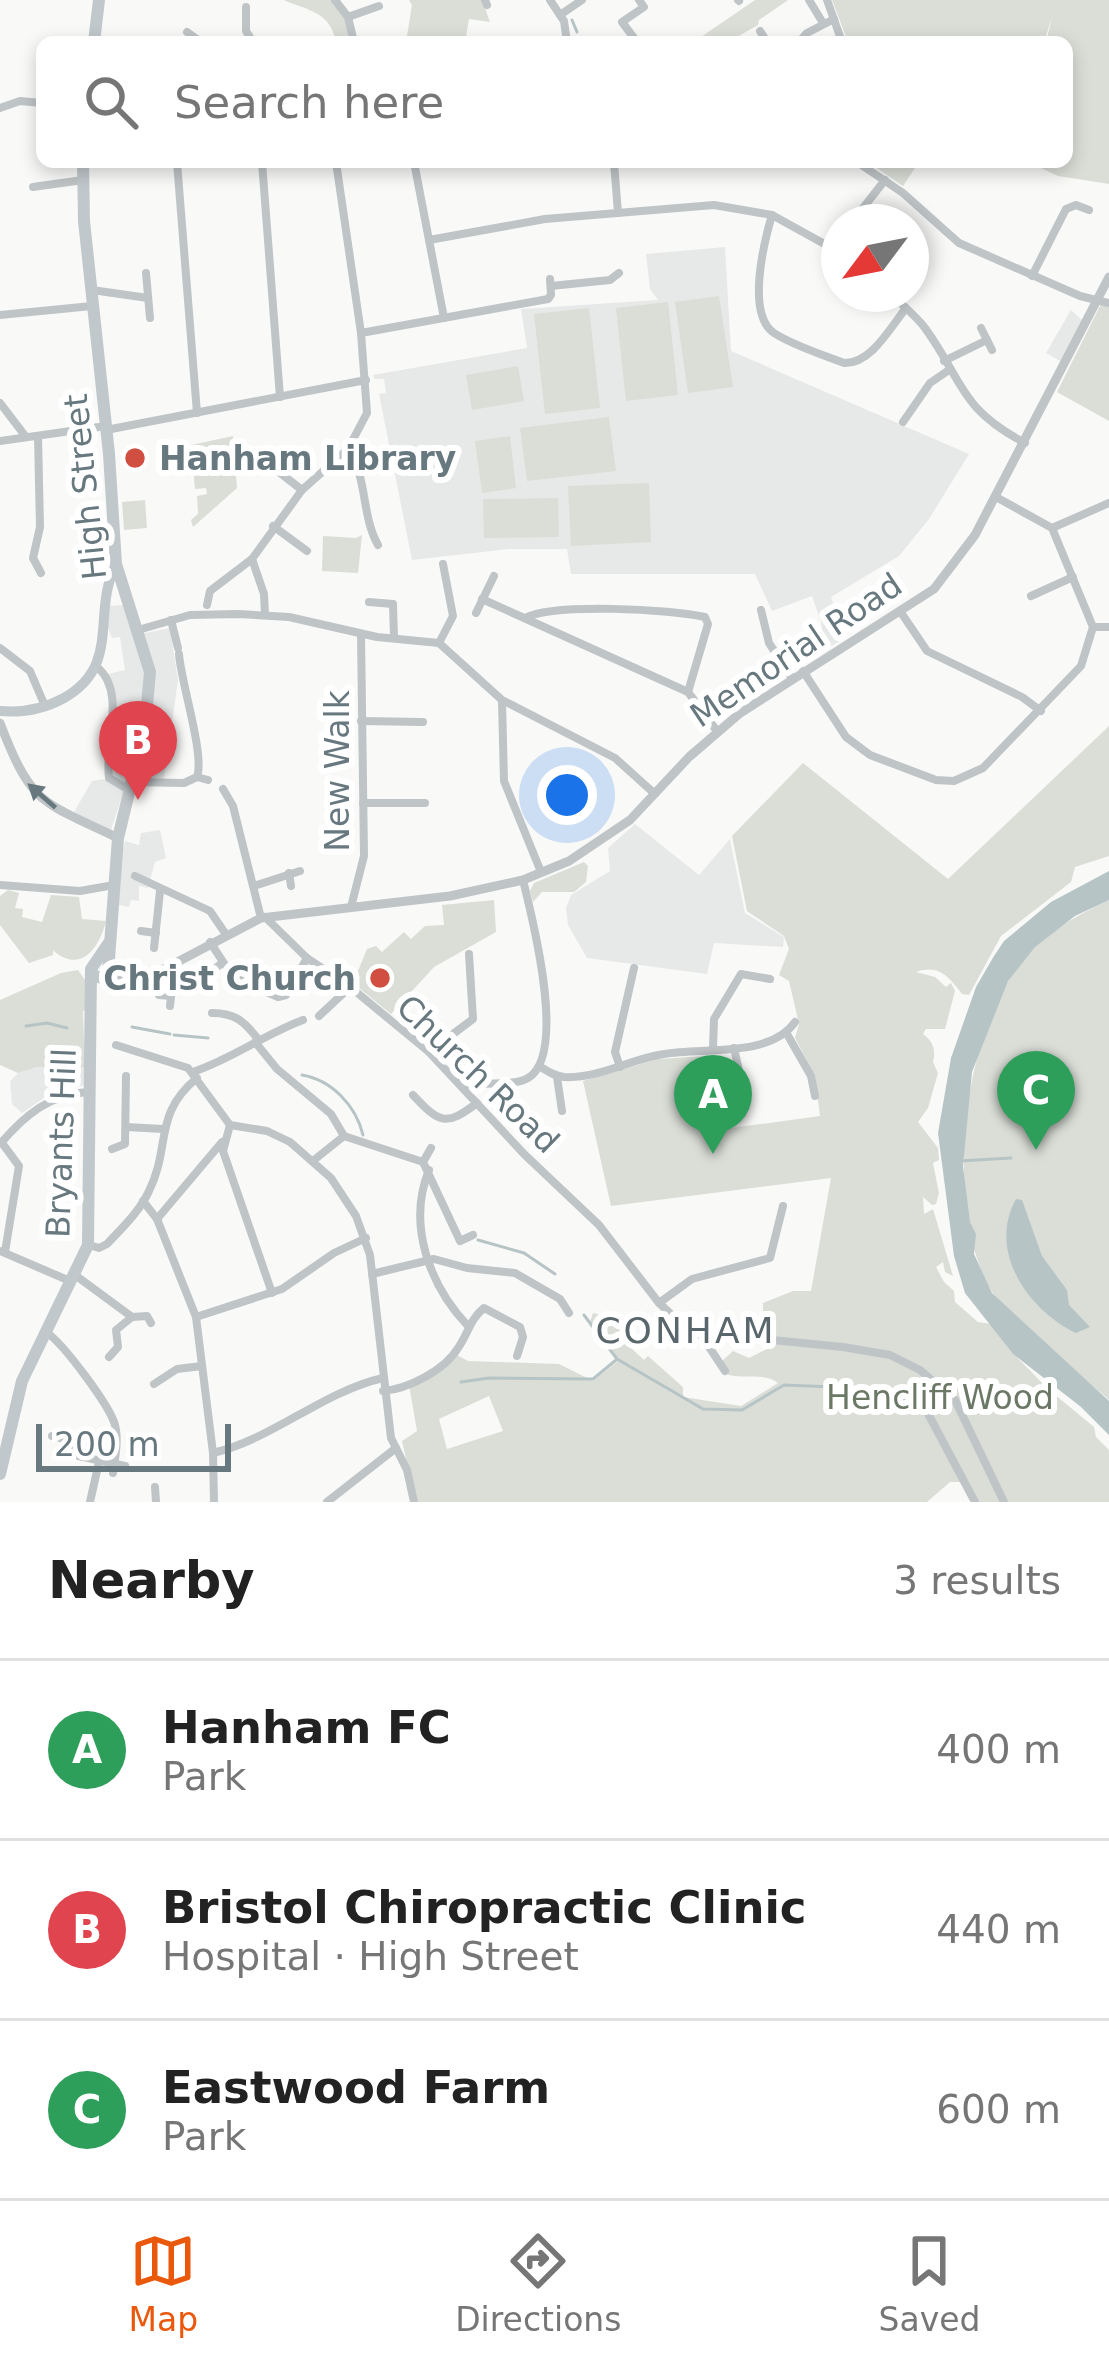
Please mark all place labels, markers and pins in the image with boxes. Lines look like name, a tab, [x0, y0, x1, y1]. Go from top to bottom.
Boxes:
place label: Hanham Library	[159, 439, 456, 478]
marker: Hanham Library	[122, 445, 148, 471]
pin: B	[99, 701, 177, 800]
place label: Christ Church	[103, 959, 356, 998]
marker: Christ Church	[367, 965, 393, 991]
pin: C	[997, 1051, 1075, 1150]
pin: A	[674, 1055, 752, 1154]

